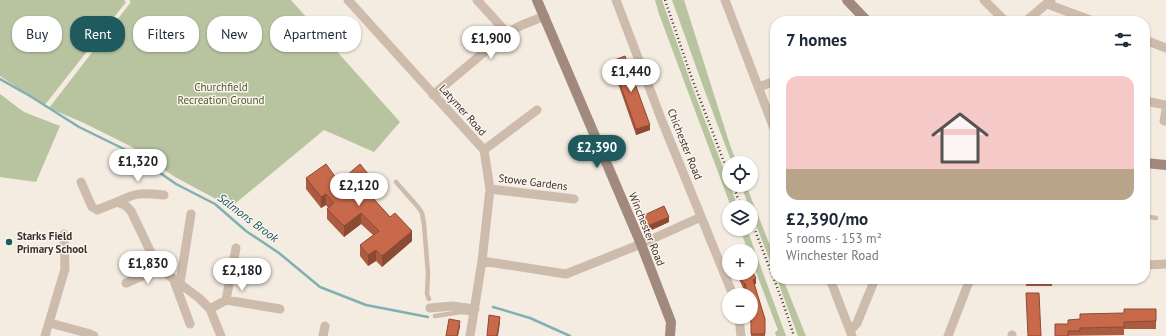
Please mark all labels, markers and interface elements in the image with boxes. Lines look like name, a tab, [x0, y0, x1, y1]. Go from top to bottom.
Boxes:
chip: Buy	[12, 16, 62, 52]
chip: Rent	[70, 16, 125, 52]
chip: Filters	[133, 16, 199, 52]
chip: New	[207, 16, 262, 52]
chip: Apartment	[270, 16, 361, 52]
pin: £1,900	[458, 26, 524, 60]
text: 7 homes	[786, 29, 847, 51]
icon: filters	[1112, 29, 1134, 51]
text: £1,900	[471, 30, 511, 47]
pin: £1,440	[598, 59, 664, 93]
text: £1,440	[611, 63, 651, 80]
park label: Churchfield Recreation Ground	[178, 80, 265, 107]
street label: Latymer Road	[436, 81, 490, 139]
icon: home	[924, 102, 996, 174]
street label: Chichester Road	[664, 106, 706, 182]
pin: £2,390	[564, 135, 630, 169]
text: £2,390	[577, 139, 617, 156]
pin: £1,320	[105, 149, 171, 183]
text: £1,320	[118, 153, 158, 170]
map controls	[722, 156, 758, 324]
button: locate	[722, 156, 758, 192]
street label: Stowe Gardens	[498, 171, 569, 193]
pin: £2,120	[326, 173, 392, 207]
text: £2,120	[339, 177, 379, 194]
water label: Salmons Brook	[215, 190, 282, 246]
street label: Winchester Road	[626, 190, 668, 268]
button: layers	[722, 200, 758, 236]
text: £2,390/mo	[786, 208, 868, 230]
place label: Starks Field Primary School	[17, 229, 88, 256]
text: 5 rooms · 153 m²	[786, 230, 882, 247]
marker: Starks Field Primary School	[4, 237, 14, 247]
button: +	[722, 244, 758, 280]
text: Winchester Road	[786, 247, 879, 264]
pin: £1,830	[115, 251, 181, 285]
text: £1,830	[128, 255, 168, 272]
pin: £2,180	[209, 258, 275, 292]
text: £2,180	[222, 262, 262, 279]
button: −	[722, 288, 758, 324]

